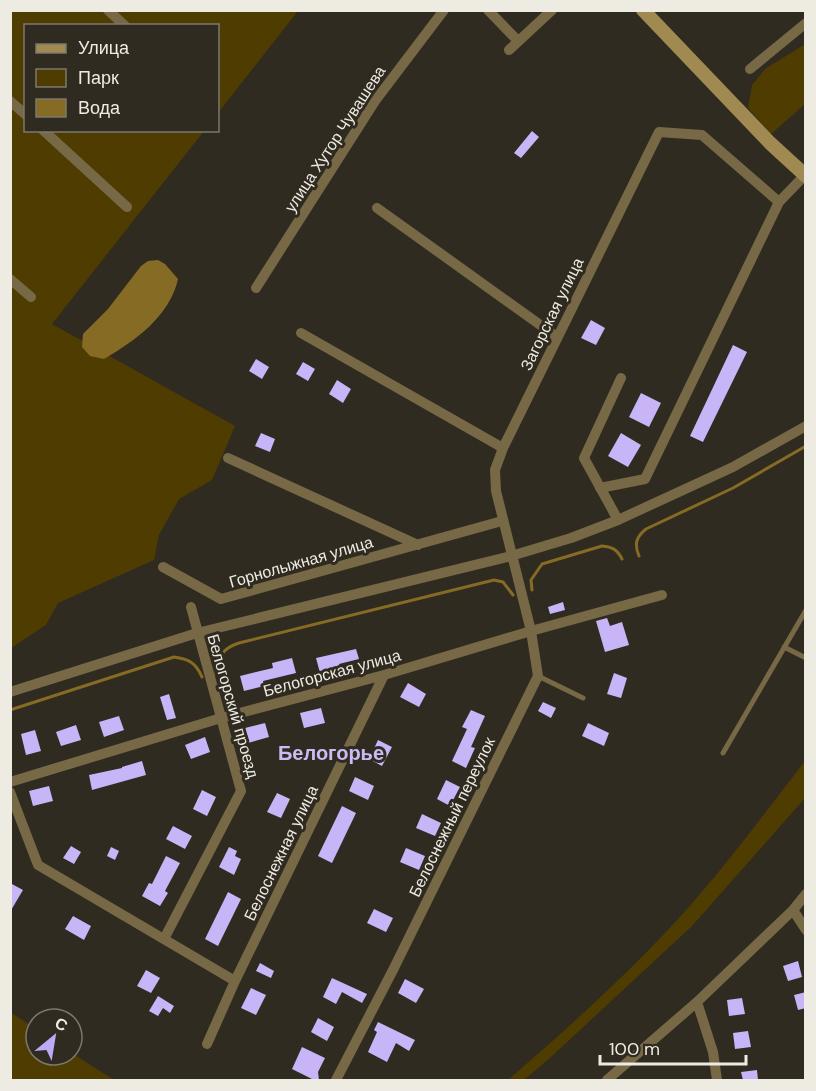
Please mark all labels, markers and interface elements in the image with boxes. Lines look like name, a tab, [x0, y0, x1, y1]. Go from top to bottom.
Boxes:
legend	[24, 24, 219, 132]
text: Улица	[78, 36, 130, 60]
street label: улица Хутор Чувашева	[280, 62, 390, 216]
text: Парк	[78, 66, 119, 90]
text: Вода	[78, 96, 121, 120]
street label: Загорская улица	[516, 254, 588, 374]
street label: Горнолыжная улица	[227, 531, 376, 593]
street label: Белогорский проезд	[202, 631, 264, 781]
street label: Белогорская улица	[261, 644, 403, 701]
street label: Белоснежный переулок	[404, 733, 500, 900]
district label: Белогорье	[278, 740, 384, 766]
street label: Белоснежная улица	[239, 782, 323, 924]
north arrow	[24, 1007, 84, 1067]
text: С	[51, 1012, 72, 1037]
scale bar	[600, 1028, 746, 1066]
text: 100 m	[609, 1037, 660, 1061]

